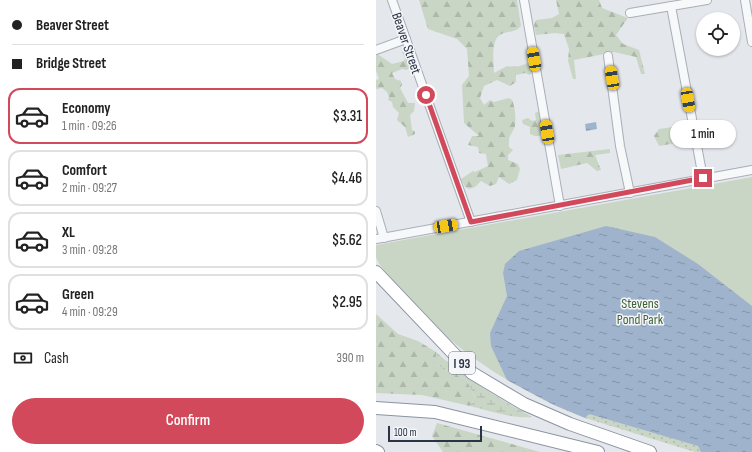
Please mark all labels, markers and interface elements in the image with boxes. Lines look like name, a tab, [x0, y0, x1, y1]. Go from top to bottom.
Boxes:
street label: Beaver Street	[388, 10, 425, 76]
map controls	[696, 12, 740, 56]
button: locate	[696, 12, 740, 56]
text: Beaver Street	[36, 16, 109, 35]
car	[526, 46, 542, 72]
text: Bridge Street	[36, 54, 106, 73]
car	[604, 65, 620, 91]
route start	[417, 86, 435, 104]
car	[680, 87, 696, 113]
icon: car	[14, 98, 50, 134]
text: Economy	[62, 99, 111, 118]
text: $3.31	[333, 107, 362, 126]
text: 1 min · 09:26	[62, 118, 117, 134]
car	[539, 119, 555, 145]
callout: 1 min	[670, 120, 736, 148]
text: 1 min	[691, 126, 715, 142]
icon: car	[14, 160, 50, 196]
text: Comfort	[62, 161, 107, 180]
text: $4.46	[331, 169, 362, 188]
route end	[694, 169, 712, 187]
text: 2 min · 09:27	[62, 180, 117, 196]
car	[433, 218, 459, 234]
icon: car	[14, 222, 50, 258]
text: XL	[62, 223, 75, 242]
text: $5.62	[332, 231, 362, 250]
text: 3 min · 09:28	[62, 242, 118, 258]
icon: car	[14, 284, 50, 320]
text: Green	[62, 285, 94, 304]
text: $2.95	[332, 293, 362, 312]
park label: Stevens Pond Park	[617, 295, 664, 328]
text: 4 min · 09:29	[62, 304, 118, 320]
icon: cash	[12, 347, 34, 369]
text: Cash	[44, 349, 69, 368]
text: 390 m	[337, 350, 364, 366]
road number: I 93	[449, 352, 475, 374]
button: Confirm	[12, 398, 364, 444]
scale bar	[388, 424, 482, 443]
text: 100 m	[394, 426, 416, 439]

